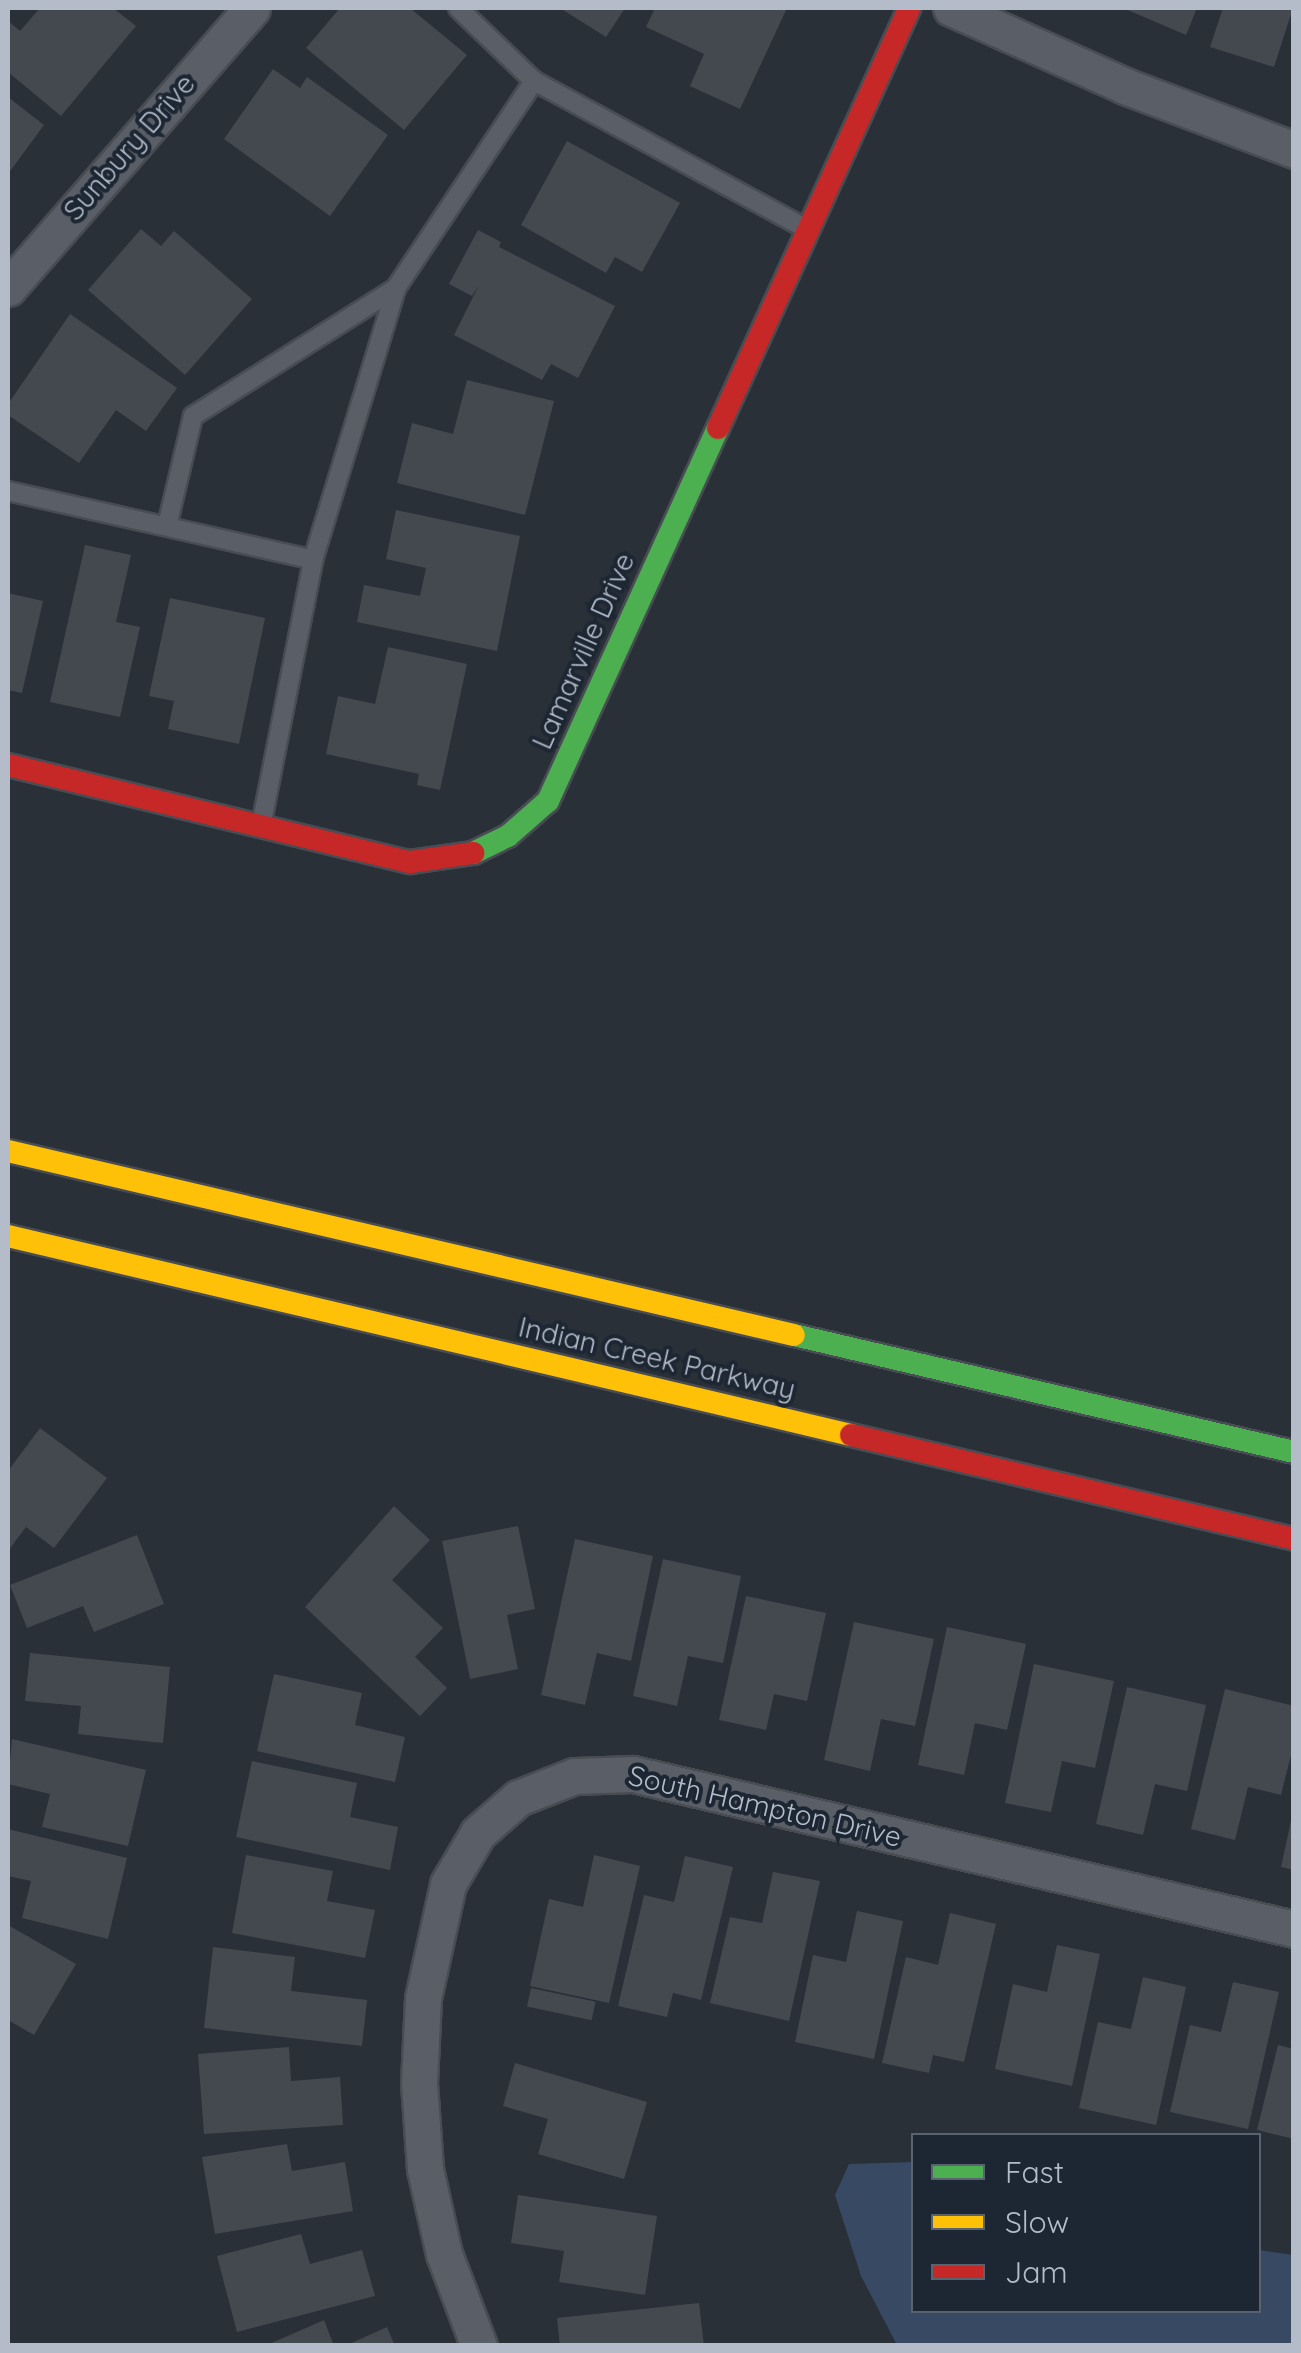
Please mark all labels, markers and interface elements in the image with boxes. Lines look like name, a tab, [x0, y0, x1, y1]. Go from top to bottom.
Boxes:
street label: Sunbury Drive	[56, 67, 202, 227]
street label: Lamarville Drive	[525, 548, 641, 754]
street label: Indian Creek Parkway	[515, 1310, 799, 1406]
street label: South Hampton Drive	[625, 1758, 905, 1854]
legend	[911, 2133, 1261, 2313]
text: Fast	[1005, 2153, 1064, 2191]
text: Slow	[1005, 2203, 1069, 2241]
text: Jam	[1005, 2253, 1068, 2291]

